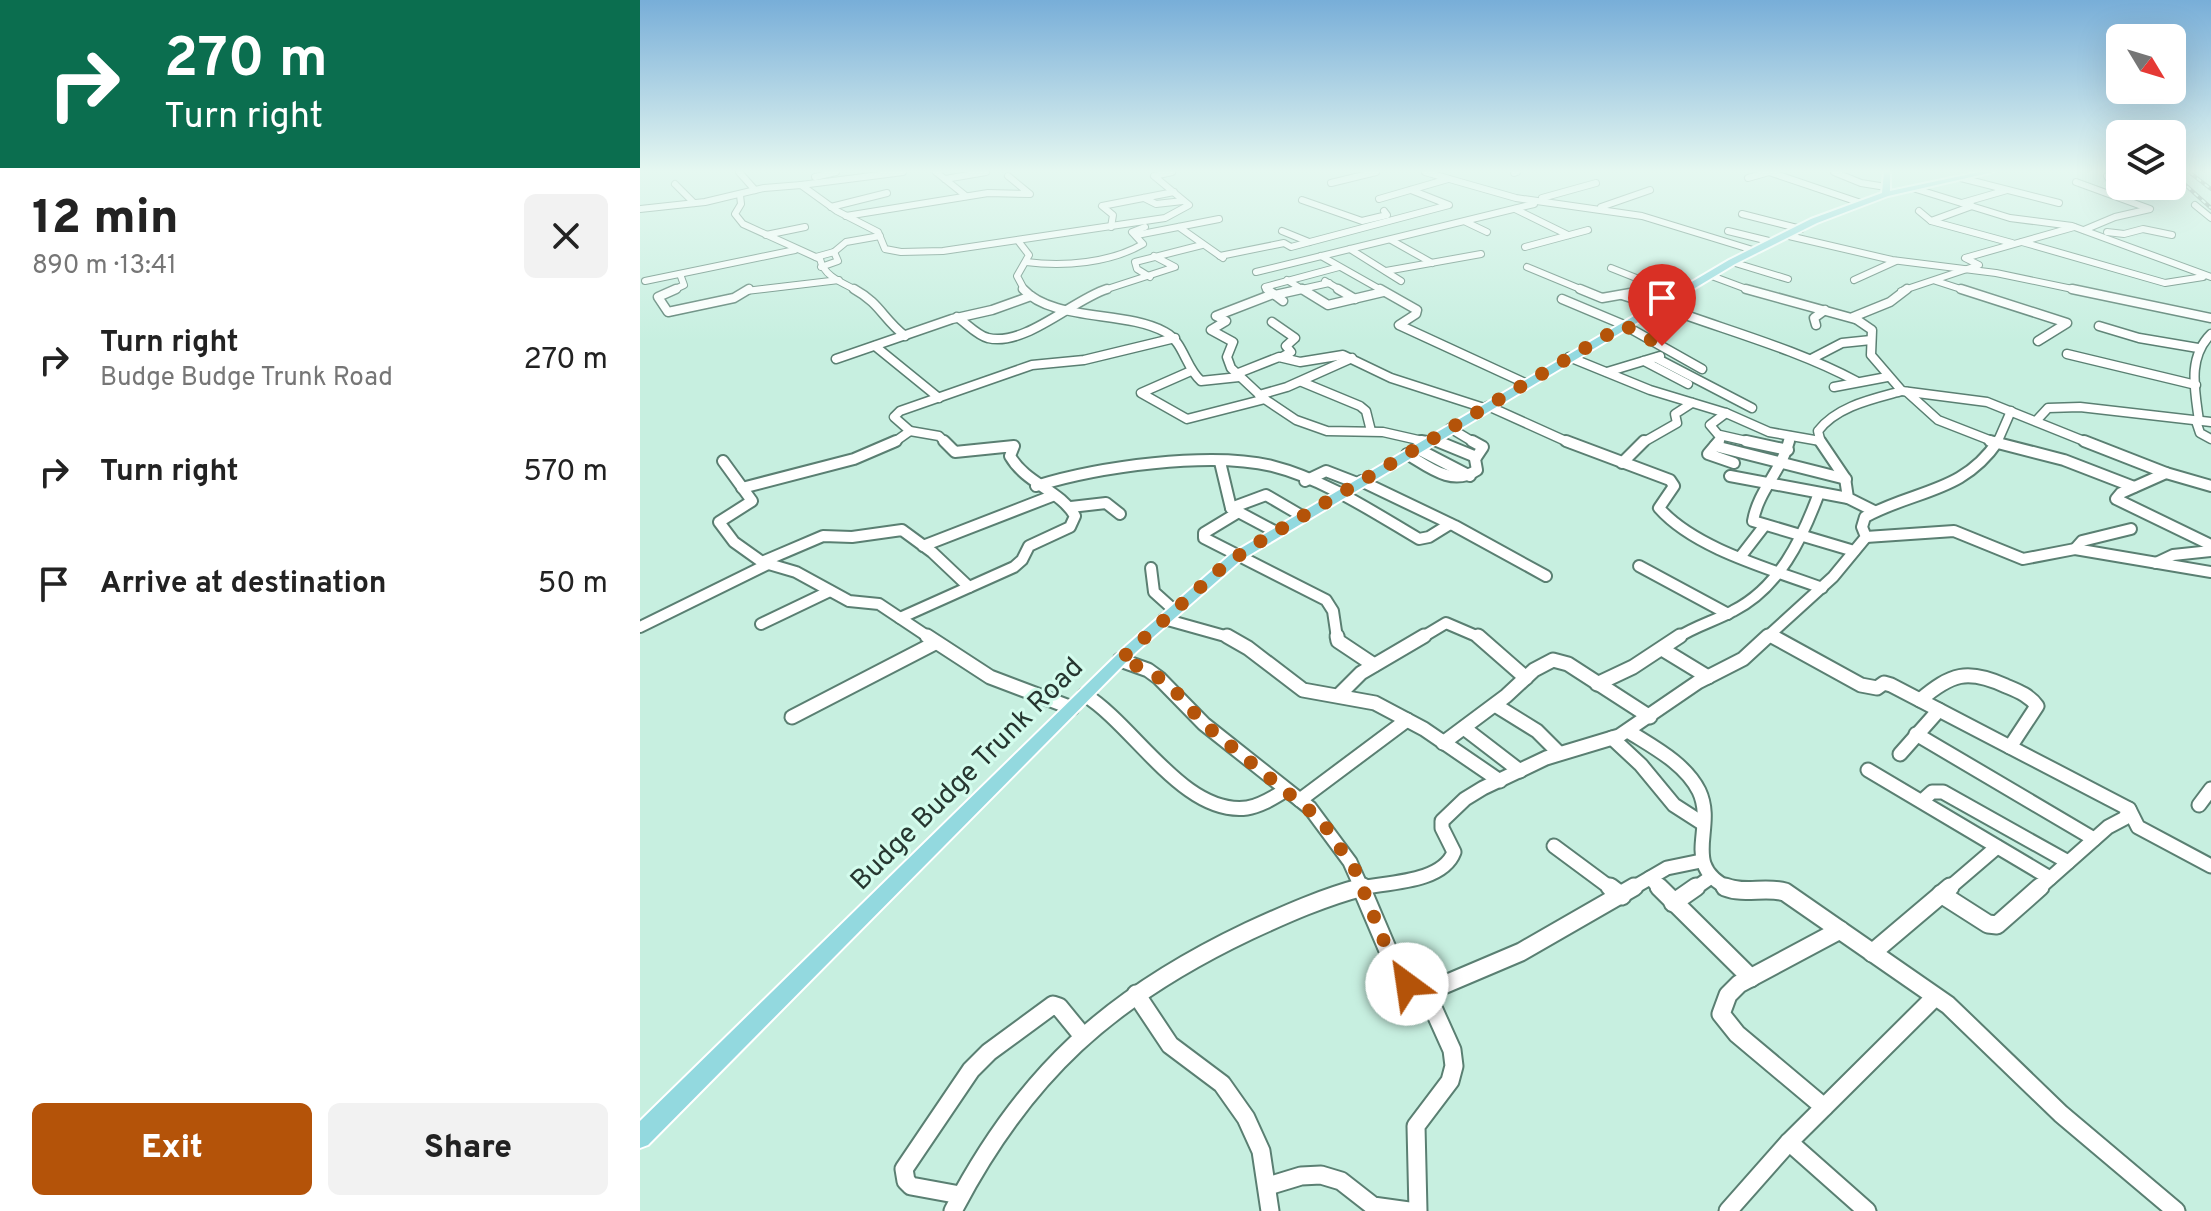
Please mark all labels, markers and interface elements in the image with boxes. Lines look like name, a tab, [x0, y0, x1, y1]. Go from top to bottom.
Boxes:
north arrow	[2106, 24, 2186, 104]
map controls	[2106, 24, 2186, 200]
text: 270 m	[164, 26, 328, 96]
icon: right	[32, 32, 136, 136]
text: Turn right	[164, 95, 323, 141]
button: layers	[2106, 120, 2186, 200]
text: 12 min	[32, 190, 179, 250]
button: close	[524, 194, 608, 278]
text: 890 m · 13:41	[32, 250, 177, 283]
pin	[1628, 264, 1696, 346]
icon: arrive	[1640, 276, 1684, 320]
text: Turn right	[100, 325, 238, 362]
icon: right	[32, 338, 76, 382]
text: 270 m	[523, 342, 608, 379]
text: Budge Budge Trunk Road	[100, 362, 393, 395]
icon: right	[32, 450, 76, 494]
text: Turn right	[100, 454, 238, 491]
text: 570 m	[523, 454, 608, 491]
icon: arrive	[32, 562, 76, 606]
text: Arrive at destination	[100, 566, 386, 603]
text: 50 m	[538, 566, 608, 603]
street label: Budge Budge Trunk Road	[844, 651, 1092, 899]
position arrow	[1365, 942, 1449, 1026]
button: Exit	[32, 1103, 312, 1195]
button: Share	[328, 1103, 608, 1195]

